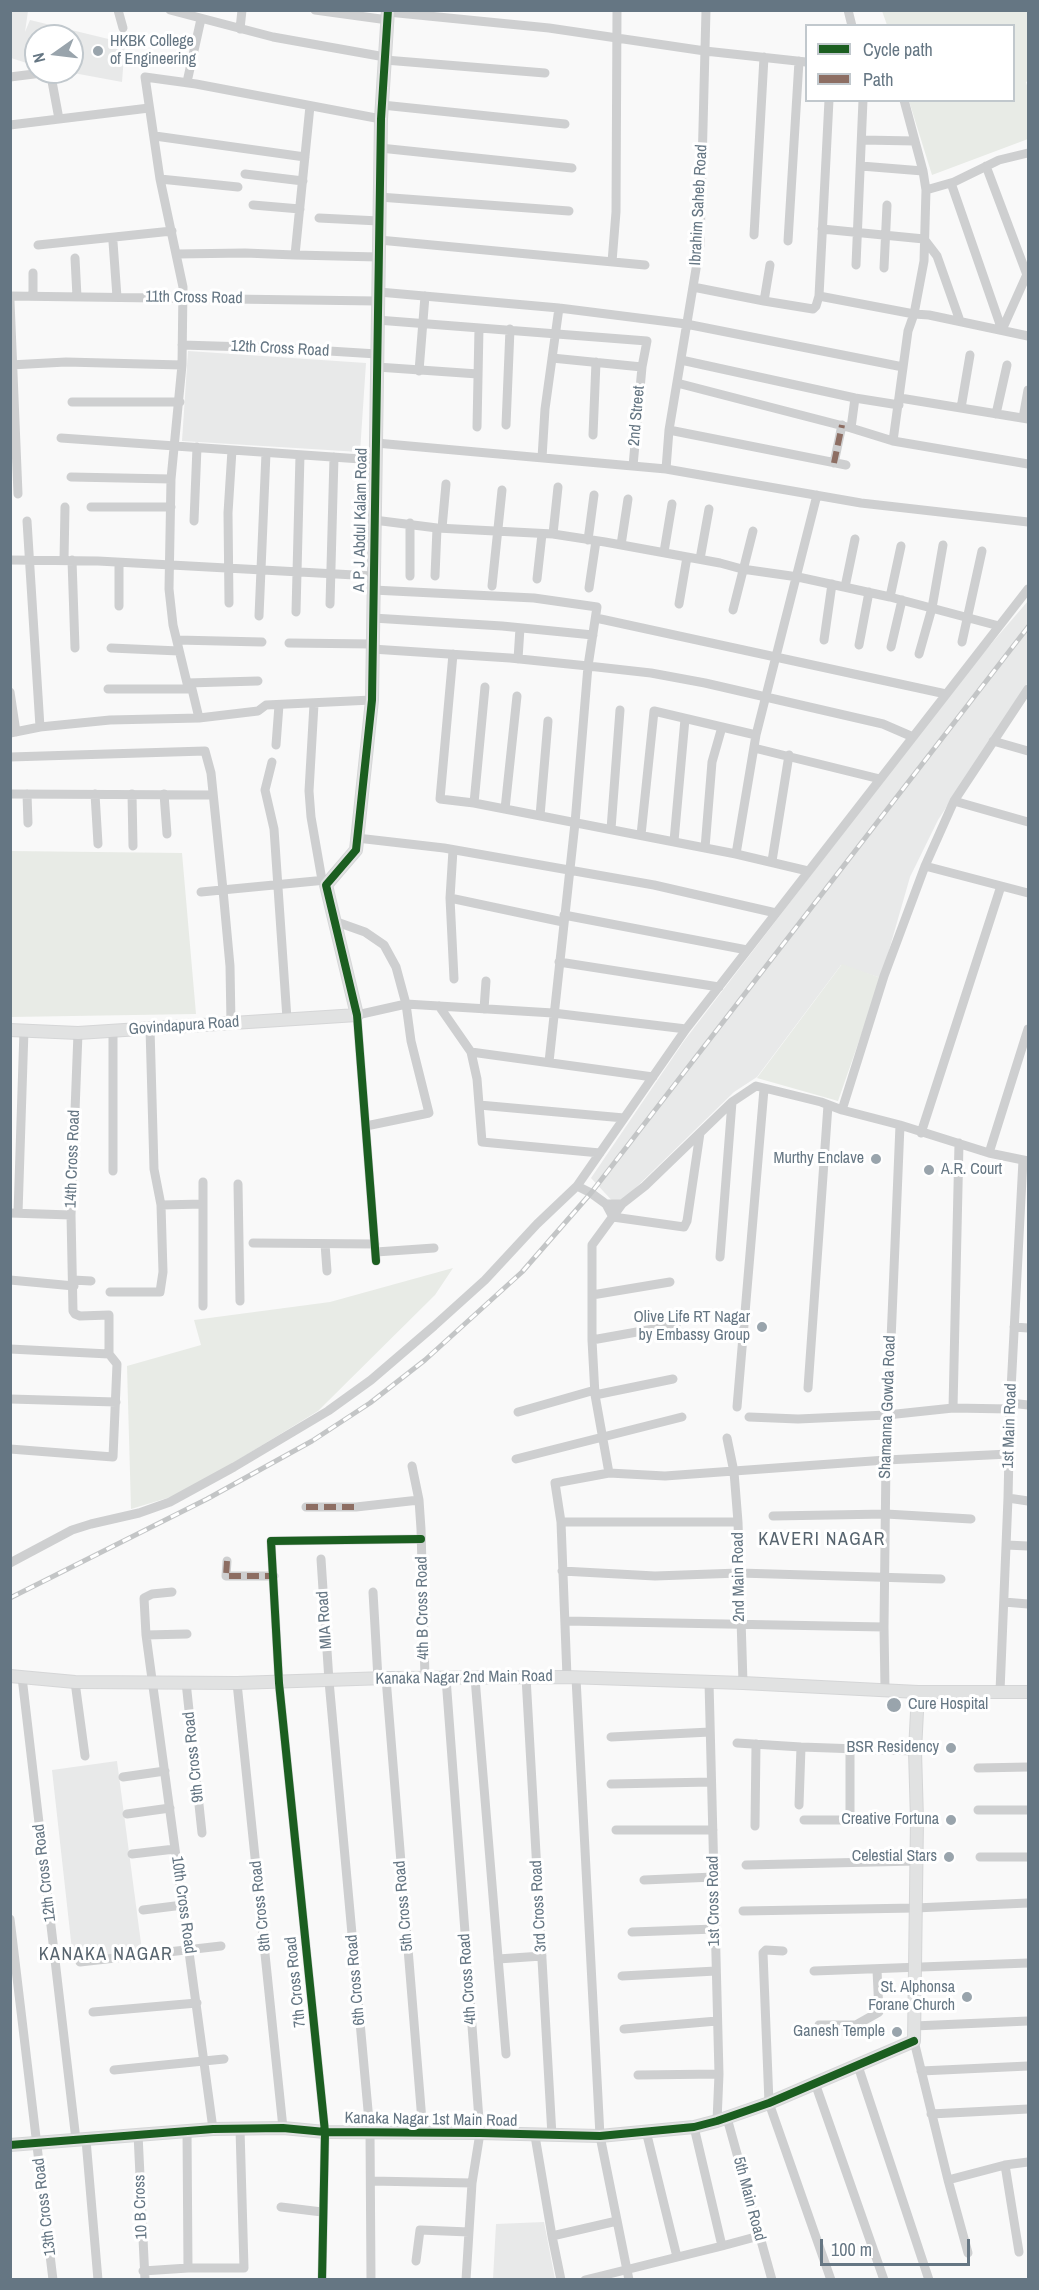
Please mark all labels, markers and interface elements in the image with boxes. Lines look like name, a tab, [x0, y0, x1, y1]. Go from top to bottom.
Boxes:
north arrow	[24, 24, 84, 84]
legend	[805, 24, 1015, 102]
place label: HKBK College of Engineering	[110, 32, 196, 70]
text: Cycle path	[863, 37, 933, 62]
marker: HKBK College of Engineering	[91, 44, 105, 58]
text: N	[27, 51, 50, 65]
text: Path	[863, 67, 893, 92]
street label: Ibrahim Saheb Road	[686, 144, 712, 266]
street label: 11th Cross Road	[145, 288, 243, 308]
street label: 12th Cross Road	[230, 337, 330, 361]
street label: 2nd Street	[625, 385, 649, 447]
street label: A P J Abdul Kalam Road	[350, 448, 372, 592]
street label: Govindapura Road	[128, 1013, 240, 1039]
street label: 14th Cross Road	[62, 1109, 84, 1209]
place label: Murthy Enclave	[774, 1149, 864, 1169]
marker: Murthy Enclave	[869, 1152, 883, 1166]
place label: A.R. Court	[941, 1160, 1002, 1180]
marker: A.R. Court	[922, 1163, 936, 1177]
place label: Olive Life RT Nagar by Embassy Group	[634, 1308, 750, 1346]
marker: Olive Life RT Nagar by Embassy Group	[755, 1320, 769, 1334]
street label: Shamanna Gowda Road	[876, 1335, 900, 1479]
street label: 1st Main Road	[999, 1383, 1021, 1469]
district label: KAVERI NAGAR	[758, 1529, 886, 1551]
street label: 2nd Main Road	[729, 1532, 749, 1622]
street label: 4th B Cross Road	[412, 1556, 434, 1660]
street label: MIA Road	[313, 1590, 337, 1650]
street label: Kanaka Nagar 2nd Main Road	[375, 1667, 553, 1689]
place label: Cure Hospital	[908, 1695, 988, 1715]
marker: Cure Hospital	[885, 1696, 903, 1714]
street label: 9th Cross Road	[180, 1711, 208, 1803]
place label: BSR Residency	[846, 1738, 939, 1758]
marker: BSR Residency	[944, 1741, 958, 1755]
place label: Creative Fortuna	[841, 1810, 939, 1830]
marker: Creative Fortuna	[944, 1813, 958, 1827]
street label: 12th Cross Road	[29, 1823, 61, 1923]
place label: Celestial Stars	[852, 1847, 937, 1867]
marker: Celestial Stars	[942, 1850, 956, 1864]
street label: 10th Cross Road	[167, 1855, 199, 1955]
street label: 1st Cross Road	[704, 1856, 724, 1946]
street label: 8th Cross Road	[247, 1860, 275, 1952]
street label: 5th Cross Road	[390, 1860, 418, 1952]
street label: 3rd Cross Road	[527, 1860, 551, 1952]
street label: 4th Cross Road	[455, 1933, 481, 2025]
street label: 6th Cross Road	[342, 1934, 370, 2026]
street label: 7th Cross Road	[282, 1936, 310, 2028]
district label: KANAKA NAGAR	[39, 1944, 173, 1966]
place label: St. Alphonsa Forane Church	[868, 1978, 955, 2016]
marker: St. Alphonsa Forane Church	[960, 1990, 974, 2004]
place label: Ganesh Temple	[793, 2022, 885, 2042]
marker: Ganesh Temple	[890, 2025, 904, 2039]
street label: Kanaka Nagar 1st Main Road	[344, 2109, 518, 2131]
street label: 5th Main Road	[729, 2155, 769, 2243]
street label: 13th Cross Road	[29, 2157, 61, 2257]
street label: 10 B Cross	[130, 2174, 152, 2240]
scale bar	[823, 2227, 973, 2265]
text: 100 m	[831, 2237, 872, 2262]

